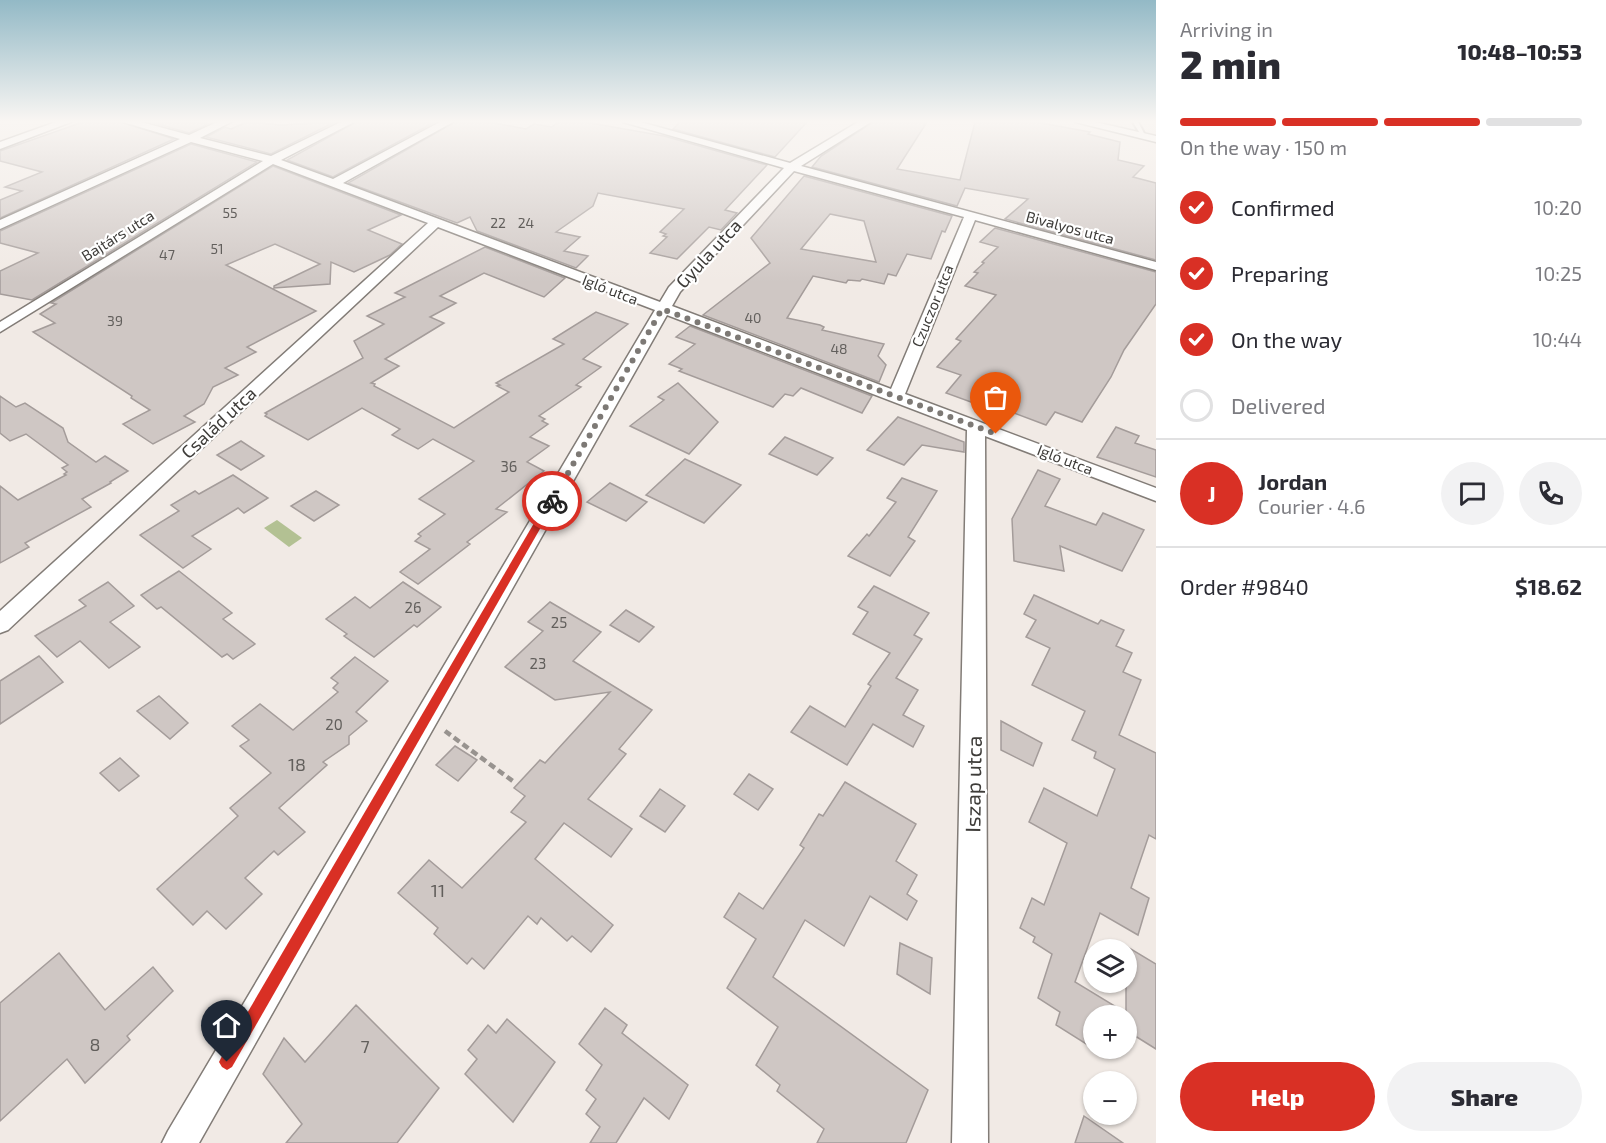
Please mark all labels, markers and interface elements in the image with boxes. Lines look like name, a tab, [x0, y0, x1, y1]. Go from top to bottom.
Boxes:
text: Arriving in	[1180, 17, 1273, 41]
text: 10:48–10:53	[1458, 38, 1582, 64]
text: 2 min	[1180, 40, 1281, 87]
text: On the way · 150 m	[1180, 135, 1347, 159]
icon: check	[1180, 191, 1213, 224]
text: Confirmed	[1231, 194, 1335, 220]
text: 10:20	[1534, 195, 1582, 219]
house number: 55	[222, 204, 238, 221]
street label: Bajtárs utca	[78, 206, 158, 265]
street label: Bivalyos utca	[1024, 207, 1116, 247]
house number: 22	[490, 214, 506, 231]
house number: 24	[518, 214, 534, 231]
street label: Gyula utca	[671, 214, 746, 292]
house number: 51	[210, 240, 224, 257]
house number: 47	[159, 246, 175, 263]
icon: check	[1180, 257, 1213, 290]
text: Preparing	[1231, 260, 1329, 286]
text: 10:25	[1535, 261, 1582, 285]
street label: Czuczor utca	[907, 262, 957, 349]
street label: Igló utca	[580, 270, 641, 308]
house number: 40	[744, 309, 762, 326]
house number: 39	[107, 312, 123, 329]
icon: check	[1180, 323, 1213, 356]
text: On the way	[1231, 326, 1342, 352]
text: 10:44	[1533, 327, 1582, 351]
house number: 48	[830, 340, 848, 357]
pin	[970, 372, 1021, 434]
icon: bag	[979, 381, 1012, 414]
street label: Család utca	[176, 382, 260, 463]
text: Delivered	[1231, 392, 1326, 418]
street label: Igló utca	[1035, 440, 1096, 478]
house number: 36	[501, 457, 517, 475]
button: chat	[1441, 462, 1504, 525]
button: phone	[1519, 462, 1582, 525]
text: Jordan	[1258, 468, 1327, 494]
courier	[522, 471, 582, 531]
text: J	[1207, 480, 1216, 506]
icon: bike	[536, 485, 569, 518]
text: Courier · 4.6	[1258, 494, 1365, 518]
text: Order #9840	[1180, 573, 1309, 599]
text: $18.62	[1515, 573, 1582, 599]
house number: 26	[404, 598, 422, 616]
house number: 25	[551, 613, 567, 631]
house number: 23	[530, 654, 546, 672]
house number: 20	[325, 715, 343, 733]
street label: Iszap utca	[959, 735, 986, 833]
house number: 18	[288, 753, 306, 775]
house number: 11	[431, 879, 445, 901]
map controls	[1083, 939, 1137, 1125]
button: layers	[1083, 939, 1137, 993]
pin	[201, 1000, 252, 1062]
button: +	[1083, 1005, 1137, 1059]
icon: home	[210, 1009, 243, 1042]
house number: 8	[90, 1033, 100, 1055]
house number: 7	[360, 1035, 370, 1057]
button: Help	[1180, 1062, 1375, 1131]
button: Share	[1387, 1062, 1582, 1131]
button: −	[1083, 1071, 1137, 1125]

